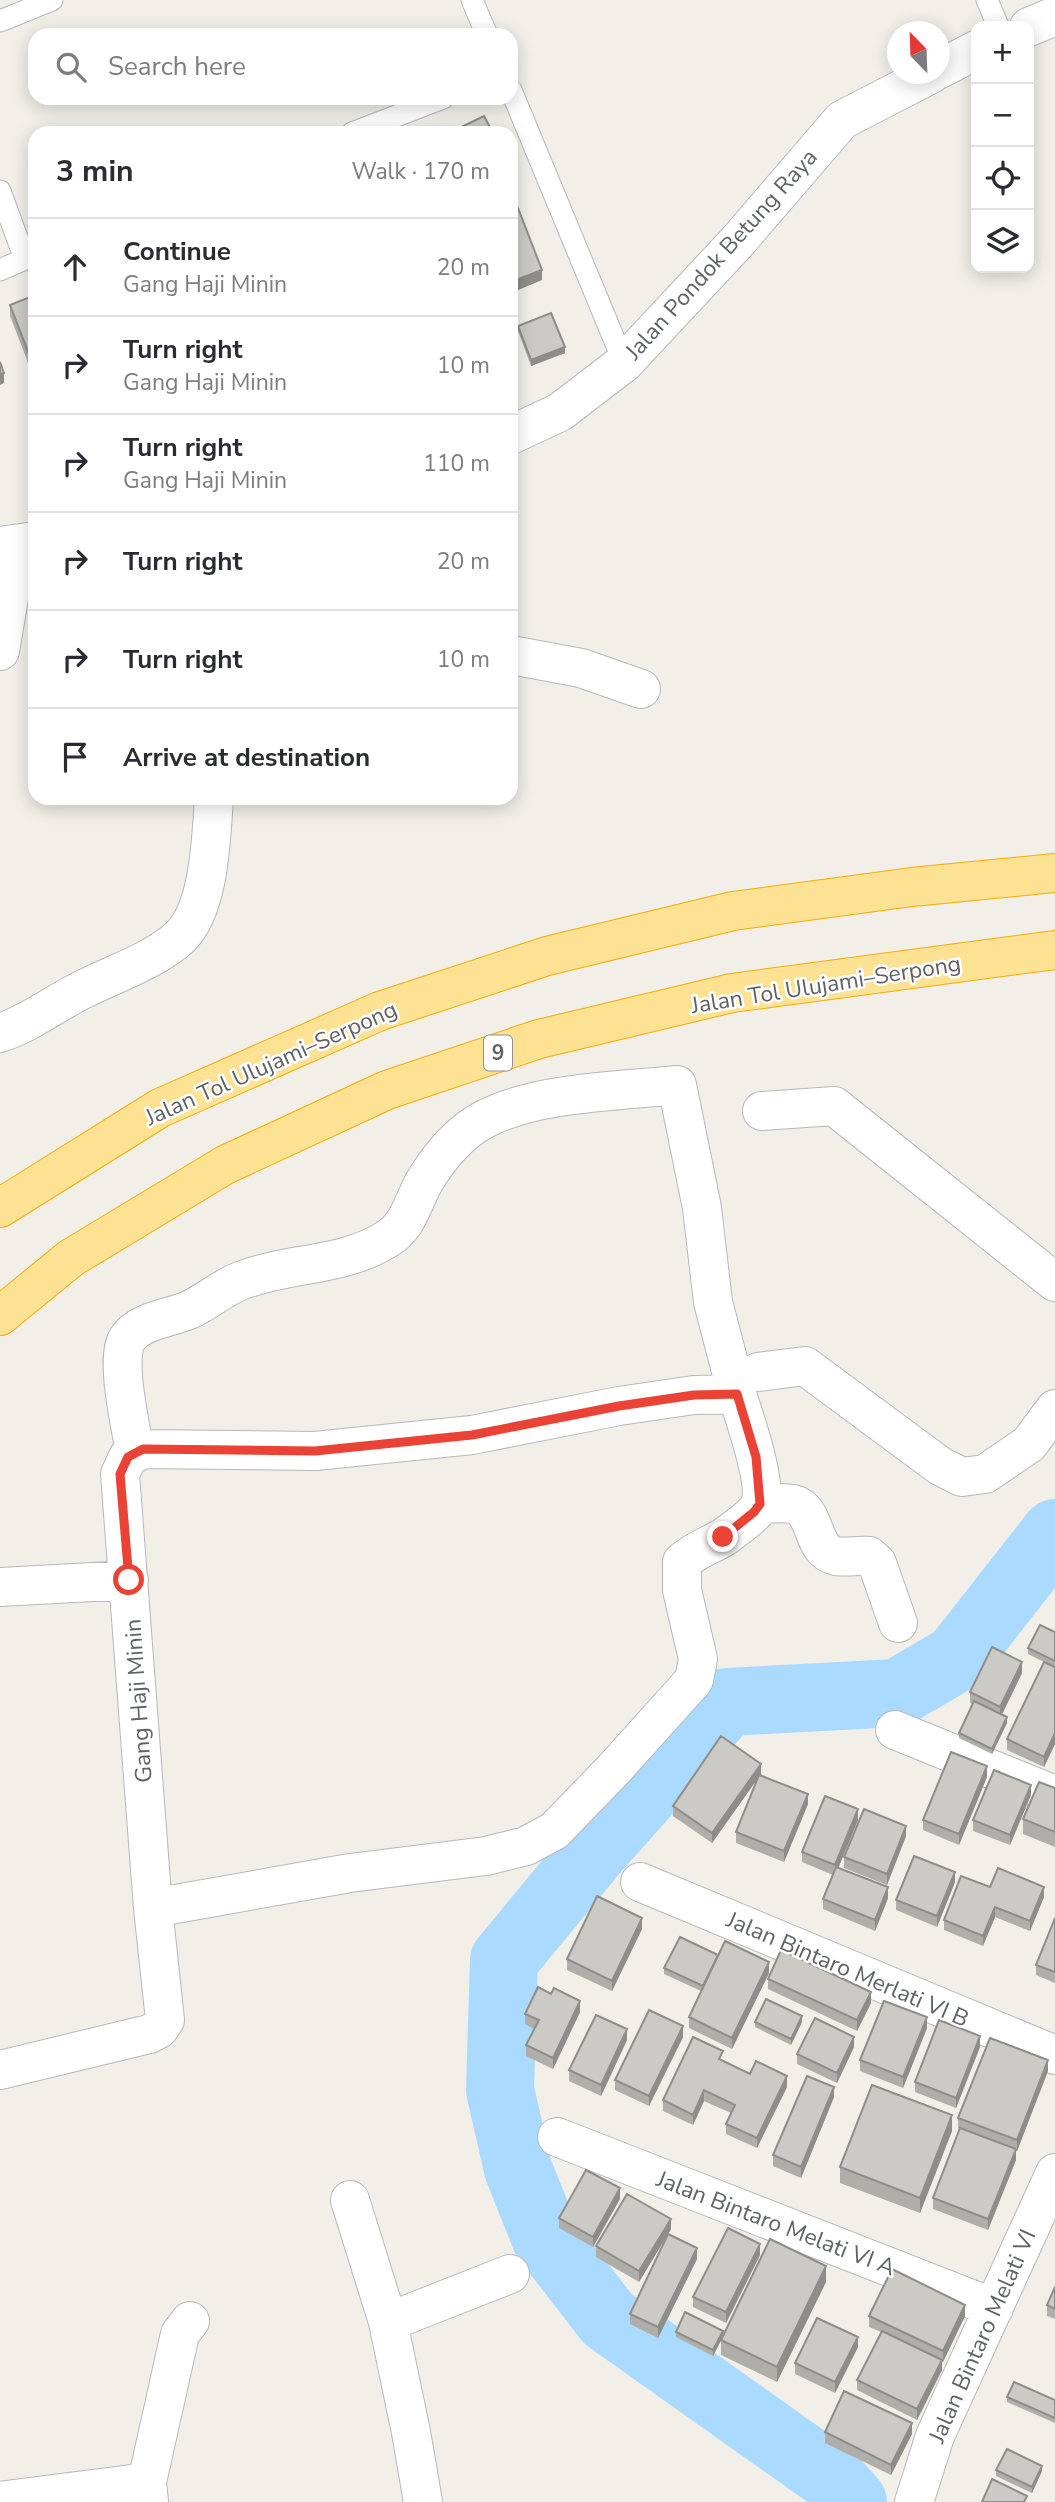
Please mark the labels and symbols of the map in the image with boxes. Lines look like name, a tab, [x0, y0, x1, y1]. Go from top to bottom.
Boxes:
north arrow	[887, 21, 950, 84]
street label: Jalan Pondok Betung Raya	[618, 142, 824, 367]
street label: Jalan Tol Ulujami–Serpong	[688, 948, 963, 1021]
street label: Jalan Tol Ulujami–Serpong	[139, 994, 402, 1133]
road number: 9	[484, 1036, 512, 1070]
route end	[707, 1521, 738, 1552]
route start	[113, 1564, 144, 1595]
street label: Gang Haji Minin	[117, 1618, 160, 1784]
street label: Jalan Bintaro Merlati VI B	[721, 1904, 974, 2035]
street label: Jalan Bintaro Melati VI A	[651, 2163, 900, 2283]
street label: Jalan Bintaro Melati VI	[921, 2225, 1043, 2449]

